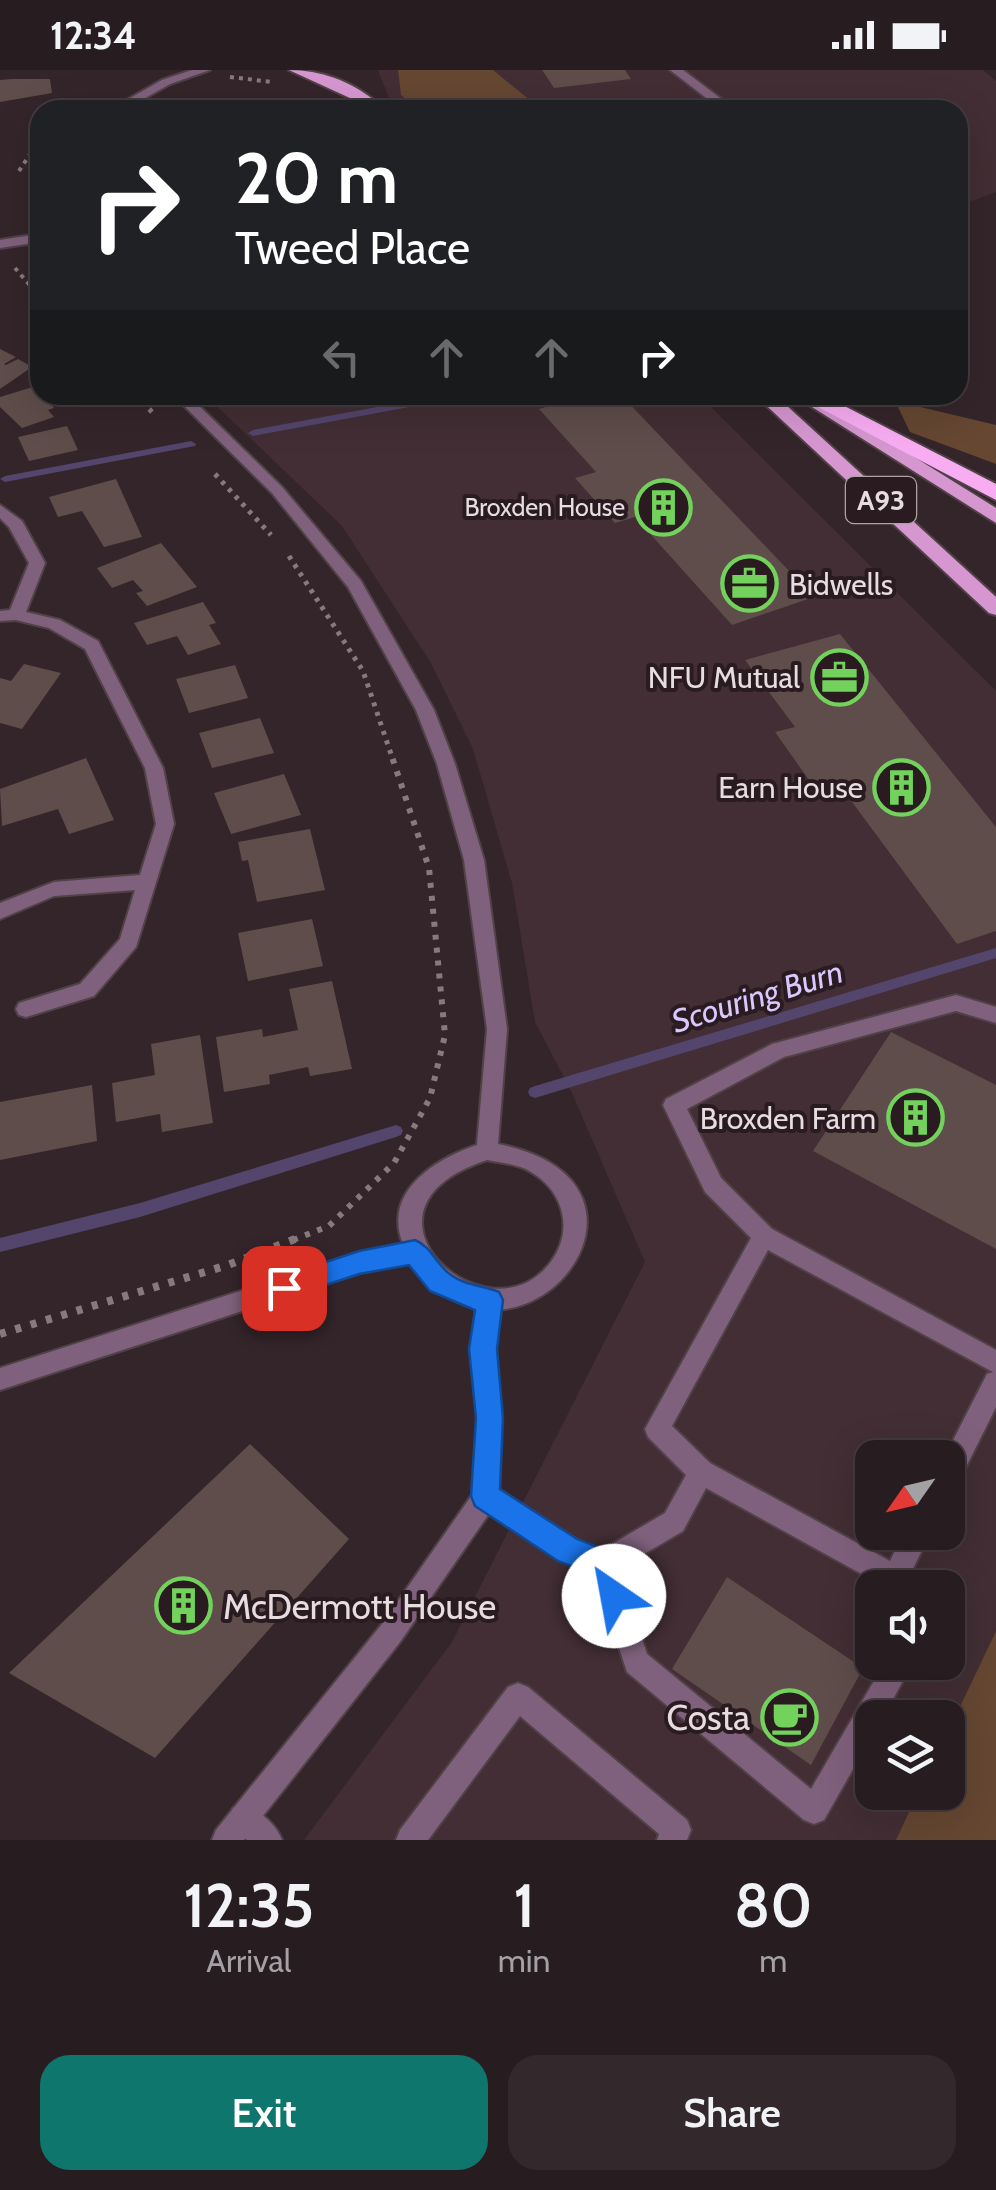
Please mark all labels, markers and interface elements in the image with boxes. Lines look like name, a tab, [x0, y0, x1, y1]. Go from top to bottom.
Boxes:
text: 12:34	[50, 12, 137, 59]
text: 20 m	[235, 135, 398, 221]
icon: right	[70, 140, 200, 270]
text: Tweed Place	[235, 221, 470, 275]
icon: left	[314, 330, 369, 385]
icon: ahead	[419, 330, 474, 385]
icon: ahead	[524, 330, 579, 385]
icon: right	[629, 330, 684, 385]
building icon: Broxden House	[634, 477, 694, 537]
road number: A93	[846, 477, 916, 523]
place label: Broxden House	[464, 492, 625, 522]
office icon: Bidwells	[720, 554, 780, 614]
place label: Bidwells	[789, 566, 893, 603]
office icon: NFU Mutual	[809, 647, 869, 707]
place label: NFU Mutual	[648, 659, 800, 696]
building icon: Earn House	[872, 757, 932, 817]
place label: Earn House	[718, 769, 863, 806]
water label: Scouring Burn	[667, 951, 847, 1041]
building icon: Broxden Farm	[885, 1088, 945, 1148]
place label: Broxden Farm	[700, 1100, 876, 1137]
pin	[242, 1246, 327, 1331]
icon: arrive	[257, 1261, 312, 1316]
north arrow	[855, 1440, 965, 1550]
map controls	[855, 1440, 965, 1810]
position arrow	[562, 1544, 666, 1648]
button: sound	[855, 1570, 965, 1680]
building icon: McDermott House	[154, 1576, 214, 1636]
place label: McDermott House	[223, 1585, 496, 1628]
cafe icon: Costa	[759, 1687, 819, 1747]
place label: Costa	[667, 1696, 750, 1739]
button: layers	[855, 1700, 965, 1810]
text: 12:35	[184, 1869, 314, 1942]
text: 1	[513, 1869, 535, 1942]
text: 80	[734, 1869, 812, 1942]
text: Arrival	[206, 1941, 291, 1980]
text: min	[498, 1941, 550, 1980]
text: m	[759, 1941, 787, 1980]
button: Exit	[40, 2055, 488, 2170]
button: Share	[508, 2055, 956, 2170]

